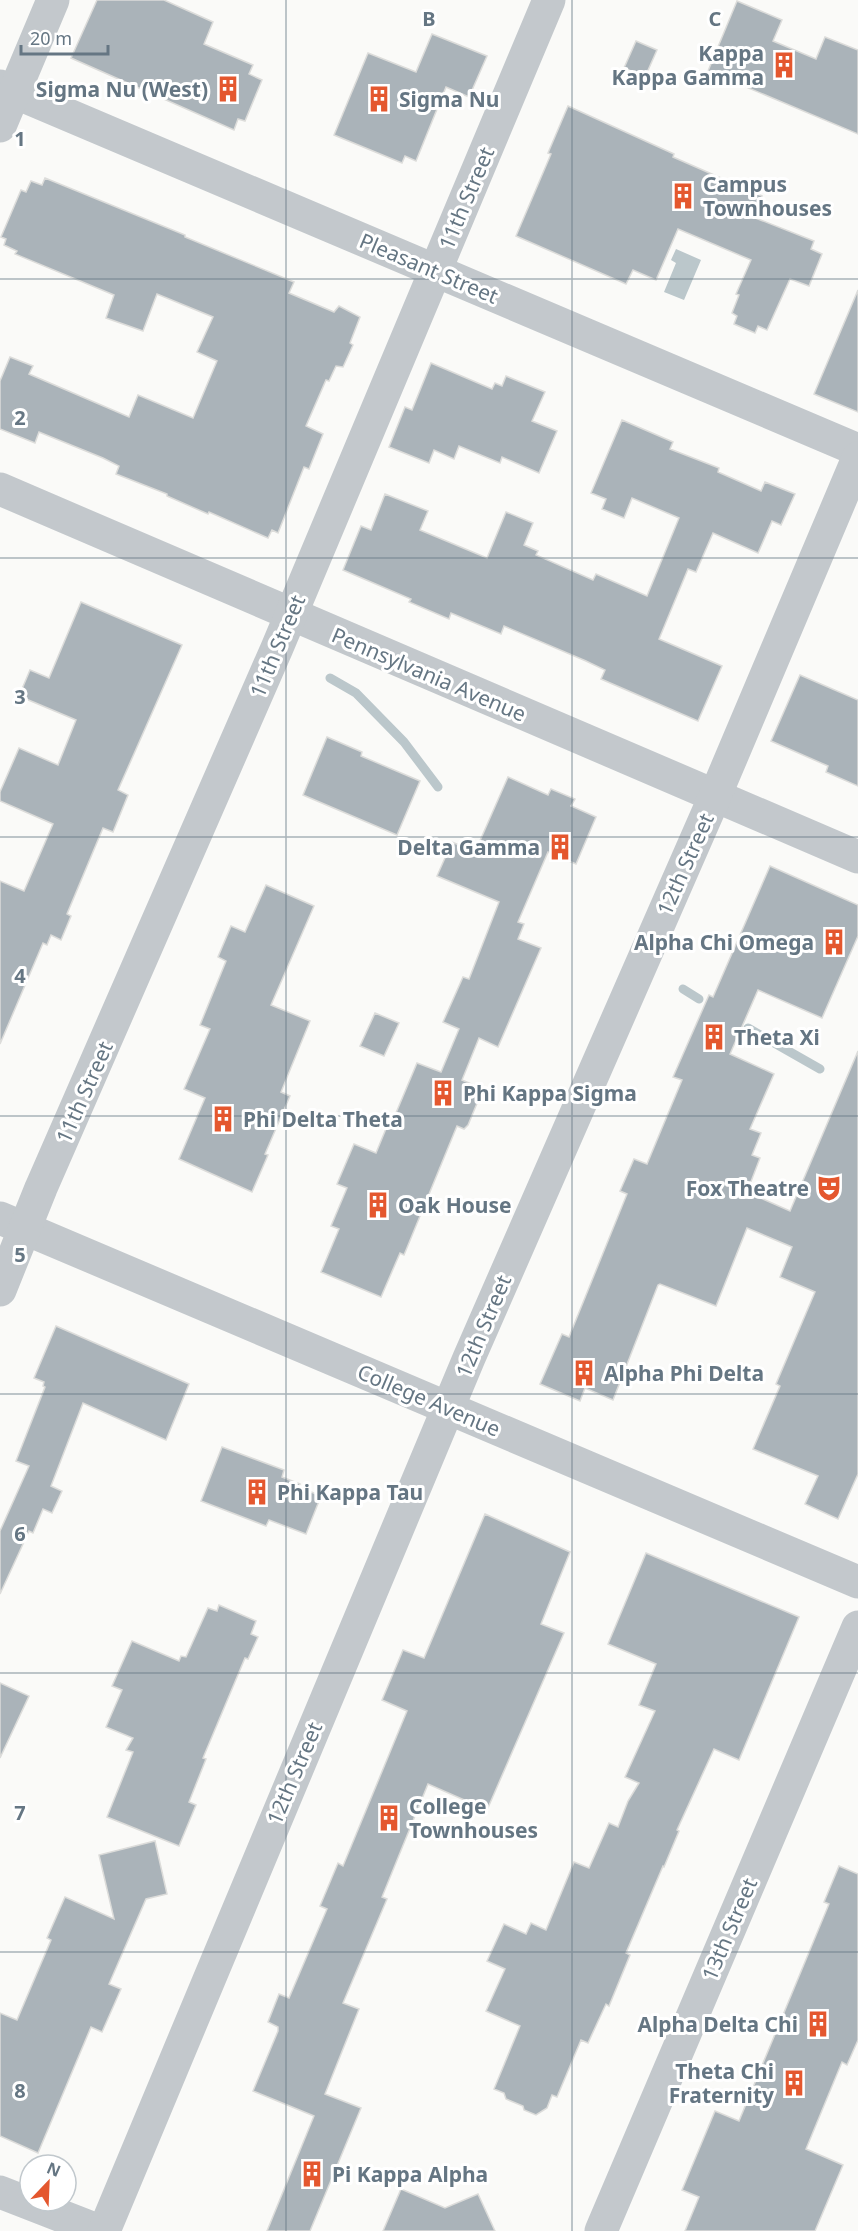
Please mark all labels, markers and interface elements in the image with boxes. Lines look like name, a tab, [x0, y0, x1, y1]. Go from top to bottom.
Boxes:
text: B	[422, 5, 436, 32]
text: C	[709, 5, 722, 32]
scale bar	[21, 18, 108, 56]
text: 20 m	[30, 26, 72, 50]
place label: Kappa Kappa Gamma	[612, 39, 764, 91]
building icon: Kappa Kappa Gamma	[769, 50, 799, 80]
building icon: Sigma Nu (West)	[213, 74, 243, 104]
place label: Sigma Nu (West)	[36, 75, 208, 103]
building icon: Sigma Nu	[364, 84, 394, 114]
place label: Sigma Nu	[399, 85, 499, 113]
text: 1	[14, 125, 26, 152]
street label: 11th Street	[432, 142, 500, 253]
place label: Campus Townhouses	[703, 170, 832, 222]
building icon: Campus Townhouses	[668, 181, 698, 211]
street label: Pleasant Street	[355, 226, 503, 310]
text: 2	[14, 404, 26, 431]
street label: 11th Street	[243, 590, 311, 701]
street label: Pennsylvania Avenue	[328, 620, 530, 728]
text: 3	[14, 683, 26, 710]
street label: 12th Street	[650, 808, 720, 919]
building icon: Delta Gamma	[545, 832, 575, 862]
place label: Delta Gamma	[397, 833, 540, 861]
building icon: Alpha Chi Omega	[819, 927, 849, 957]
place label: Alpha Chi Omega	[634, 928, 814, 956]
text: 4	[14, 962, 26, 989]
building icon: Theta Xi	[699, 1022, 729, 1052]
place label: Theta Xi	[734, 1023, 820, 1051]
street label: 11th Street	[49, 1036, 119, 1147]
building icon: Phi Kappa Sigma	[428, 1078, 458, 1108]
place label: Phi Kappa Sigma	[463, 1079, 637, 1107]
building icon: Phi Delta Theta	[208, 1104, 238, 1134]
place label: Phi Delta Theta	[243, 1105, 403, 1133]
theatre icon: Fox Theatre	[814, 1173, 844, 1203]
place label: Fox Theatre	[686, 1174, 809, 1202]
building icon: Oak House	[363, 1190, 393, 1220]
place label: Oak House	[398, 1191, 512, 1219]
text: 5	[14, 1241, 26, 1268]
street label: 12th Street	[449, 1270, 517, 1381]
street label: College Avenue	[353, 1357, 505, 1443]
building icon: Alpha Phi Delta	[569, 1358, 599, 1388]
place label: Alpha Phi Delta	[604, 1359, 764, 1387]
building icon: Phi Kappa Tau	[242, 1477, 272, 1507]
place label: Phi Kappa Tau	[277, 1478, 423, 1506]
text: 6	[14, 1520, 26, 1547]
street label: 12th Street	[260, 1717, 328, 1828]
place label: College Townhouses	[409, 1792, 538, 1844]
text: 7	[14, 1799, 26, 1826]
building icon: College Townhouses	[374, 1803, 404, 1833]
street label: 13th Street	[695, 1873, 763, 1984]
building icon: Alpha Delta Chi	[803, 2009, 833, 2039]
place label: Alpha Delta Chi	[638, 2010, 798, 2038]
place label: Theta Chi Fraternity	[669, 2057, 774, 2109]
building icon: Theta Chi Fraternity	[779, 2068, 809, 2098]
text: 8	[14, 2077, 26, 2104]
north arrow	[18, 2153, 78, 2213]
text: N	[44, 2157, 64, 2182]
building icon: Pi Kappa Alpha	[297, 2159, 327, 2189]
place label: Pi Kappa Alpha	[332, 2160, 488, 2188]

